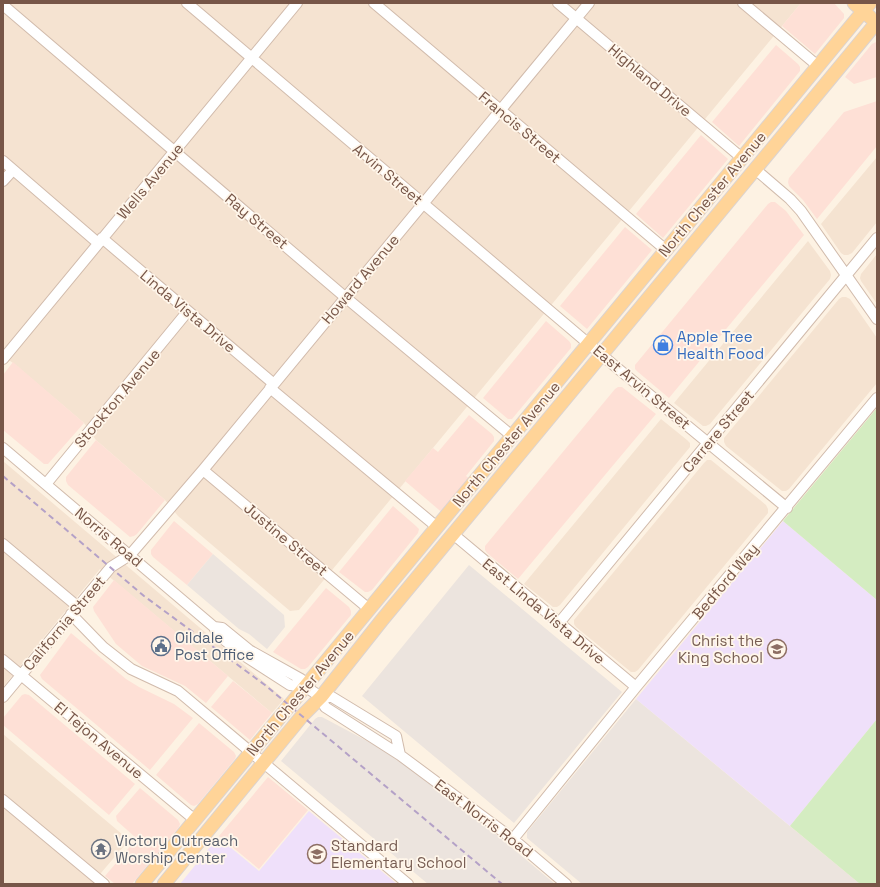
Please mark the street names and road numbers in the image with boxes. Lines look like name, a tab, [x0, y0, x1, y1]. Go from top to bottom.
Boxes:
street label: Highland Drive	[604, 40, 696, 121]
street label: Francis Street	[475, 87, 565, 167]
street label: North Chester Avenue	[654, 127, 770, 261]
street label: Wells Avenue	[113, 139, 187, 223]
street label: Arvin Street	[349, 139, 427, 209]
street label: Ray Street	[221, 189, 293, 253]
street label: Howard Avenue	[317, 230, 403, 328]
street label: Linda Vista Drive	[136, 265, 240, 357]
street label: East Arvin Street	[590, 341, 695, 433]
street label: Stockton Avenue	[70, 344, 164, 452]
street label: North Chester Avenue	[448, 377, 564, 511]
street label: Carrere Street	[678, 386, 758, 476]
street label: Justine Street	[240, 498, 332, 580]
street label: Norris Road	[71, 503, 147, 571]
street label: Bedford Way	[688, 539, 762, 623]
street label: East Linda Vista Drive	[479, 554, 609, 668]
street label: California Street	[19, 572, 109, 674]
street label: North Chester Avenue	[242, 626, 358, 760]
street label: El Tejon Avenue	[51, 697, 148, 783]
street label: East Norris Road	[431, 775, 537, 861]

